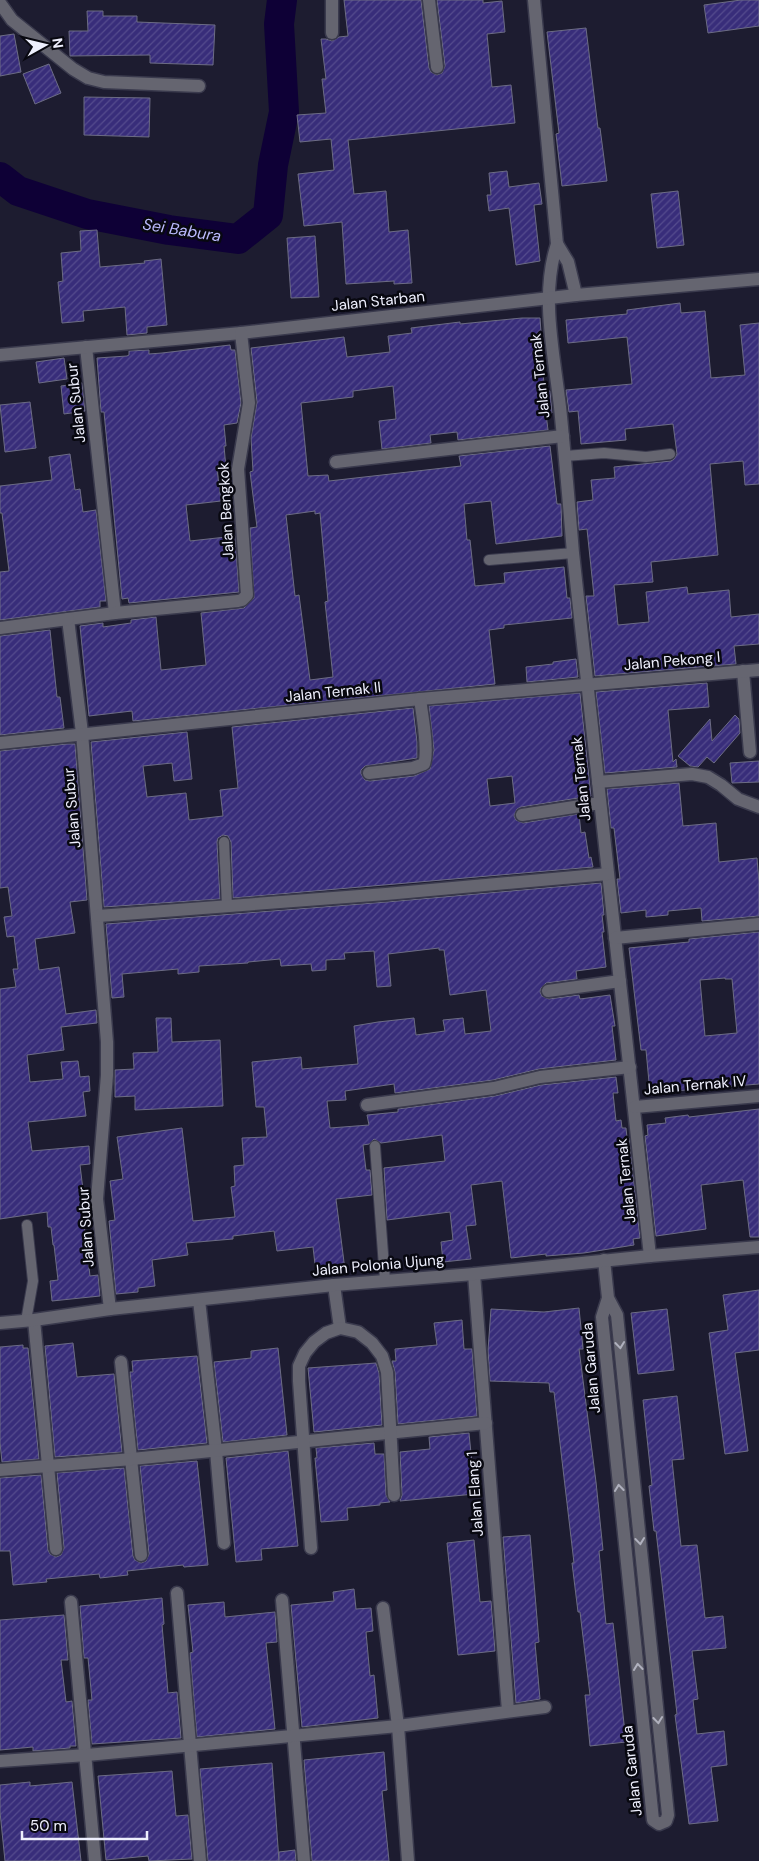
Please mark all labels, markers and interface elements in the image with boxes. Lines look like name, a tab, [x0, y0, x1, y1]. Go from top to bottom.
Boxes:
north arrow	[20, 20, 70, 70]
text: N	[48, 37, 67, 50]
water label: Sei Babura	[141, 213, 223, 247]
street label: Jalan Starban	[330, 286, 426, 316]
street label: Jalan Ternak	[526, 332, 554, 419]
street label: Jalan Subur	[62, 361, 90, 444]
street label: Jalan Bengkok	[213, 461, 239, 560]
street label: Jalan Pekong I	[623, 647, 721, 675]
street label: Jalan Ternak II	[284, 677, 382, 707]
street label: Jalan Ternak	[567, 735, 595, 822]
street label: Jalan Subur	[58, 767, 85, 849]
street label: Jalan Ternak IV	[643, 1071, 747, 1099]
street label: Jalan Ternak	[612, 1137, 640, 1224]
street label: Jalan Subur	[73, 1186, 99, 1268]
street label: Jalan Polonia Ujung	[311, 1249, 445, 1281]
street label: Jalan Garuda	[577, 1322, 605, 1414]
one-way arrow	[614, 1341, 625, 1349]
street label: Jalan Elang 1	[462, 1451, 488, 1537]
one-way arrow	[614, 1484, 625, 1492]
one-way arrow	[634, 1538, 645, 1546]
one-way arrow	[633, 1663, 644, 1671]
one-way arrow	[652, 1717, 663, 1725]
street label: Jalan Garuda	[617, 1725, 647, 1817]
scale bar	[22, 1808, 148, 1840]
text: 50 m	[30, 1816, 67, 1836]

